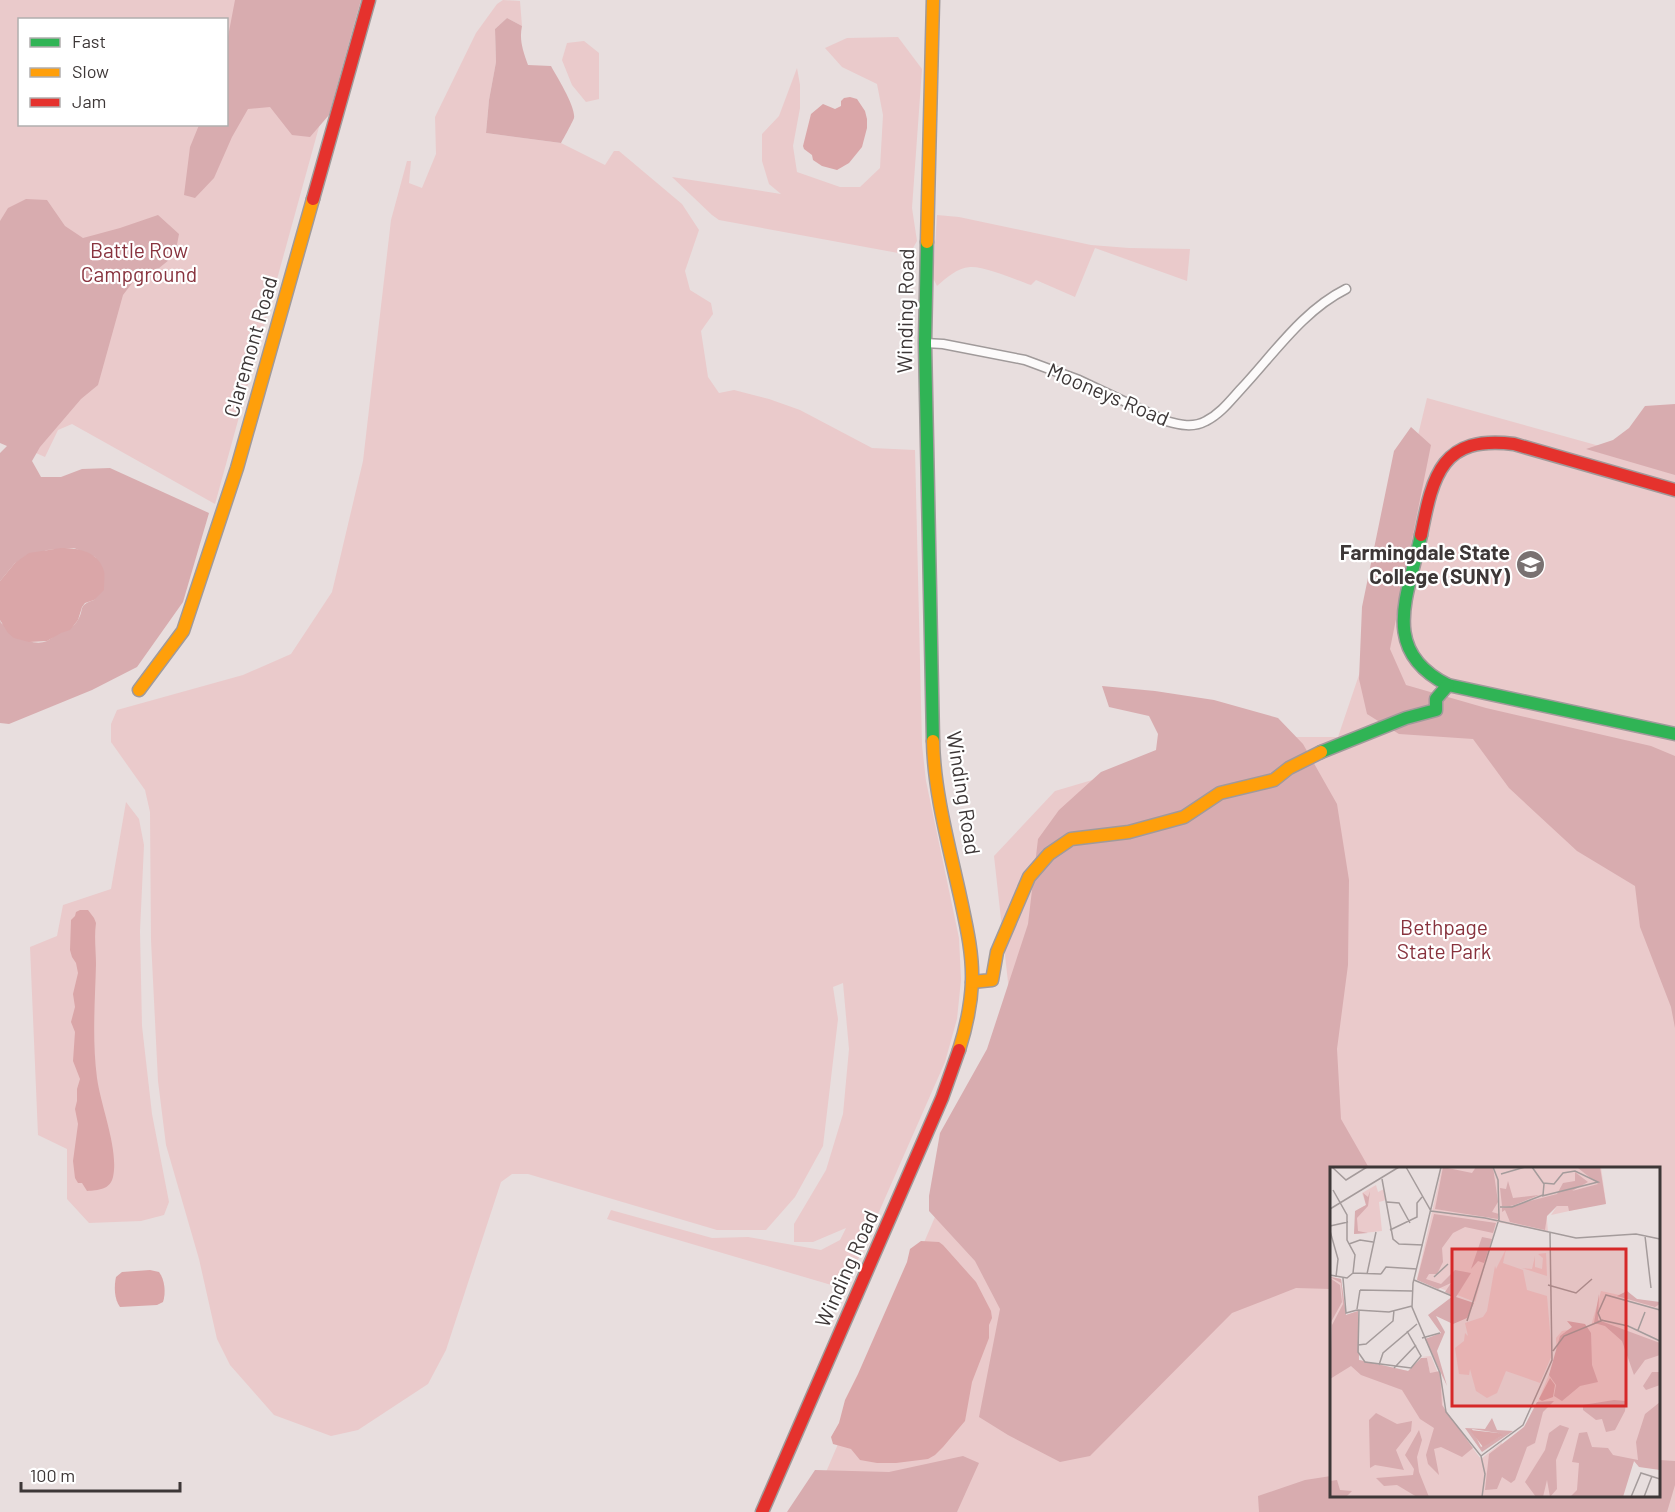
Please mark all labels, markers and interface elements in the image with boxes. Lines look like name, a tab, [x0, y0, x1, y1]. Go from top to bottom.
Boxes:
legend	[18, 18, 228, 126]
text: Fast	[72, 30, 106, 52]
text: Slow	[72, 60, 109, 82]
text: Jam	[72, 90, 106, 112]
park label: Battle Row Campground	[81, 237, 197, 286]
street label: Winding Road	[891, 248, 918, 374]
street label: Claremont Road	[218, 273, 282, 420]
street label: Mooneys Road	[1044, 357, 1173, 430]
place label: Farmingdale State College (SUNY)	[1340, 539, 1511, 588]
school or university icon: Farmingdale State College (SUNY)	[1515, 549, 1547, 581]
street label: Winding Road	[942, 729, 987, 856]
park label: Bethpage State Park	[1397, 914, 1491, 963]
inset map	[1330, 1167, 1660, 1497]
street label: Winding Road	[809, 1206, 882, 1331]
scale bar	[21, 1455, 180, 1493]
text: 100 m	[30, 1464, 75, 1486]

